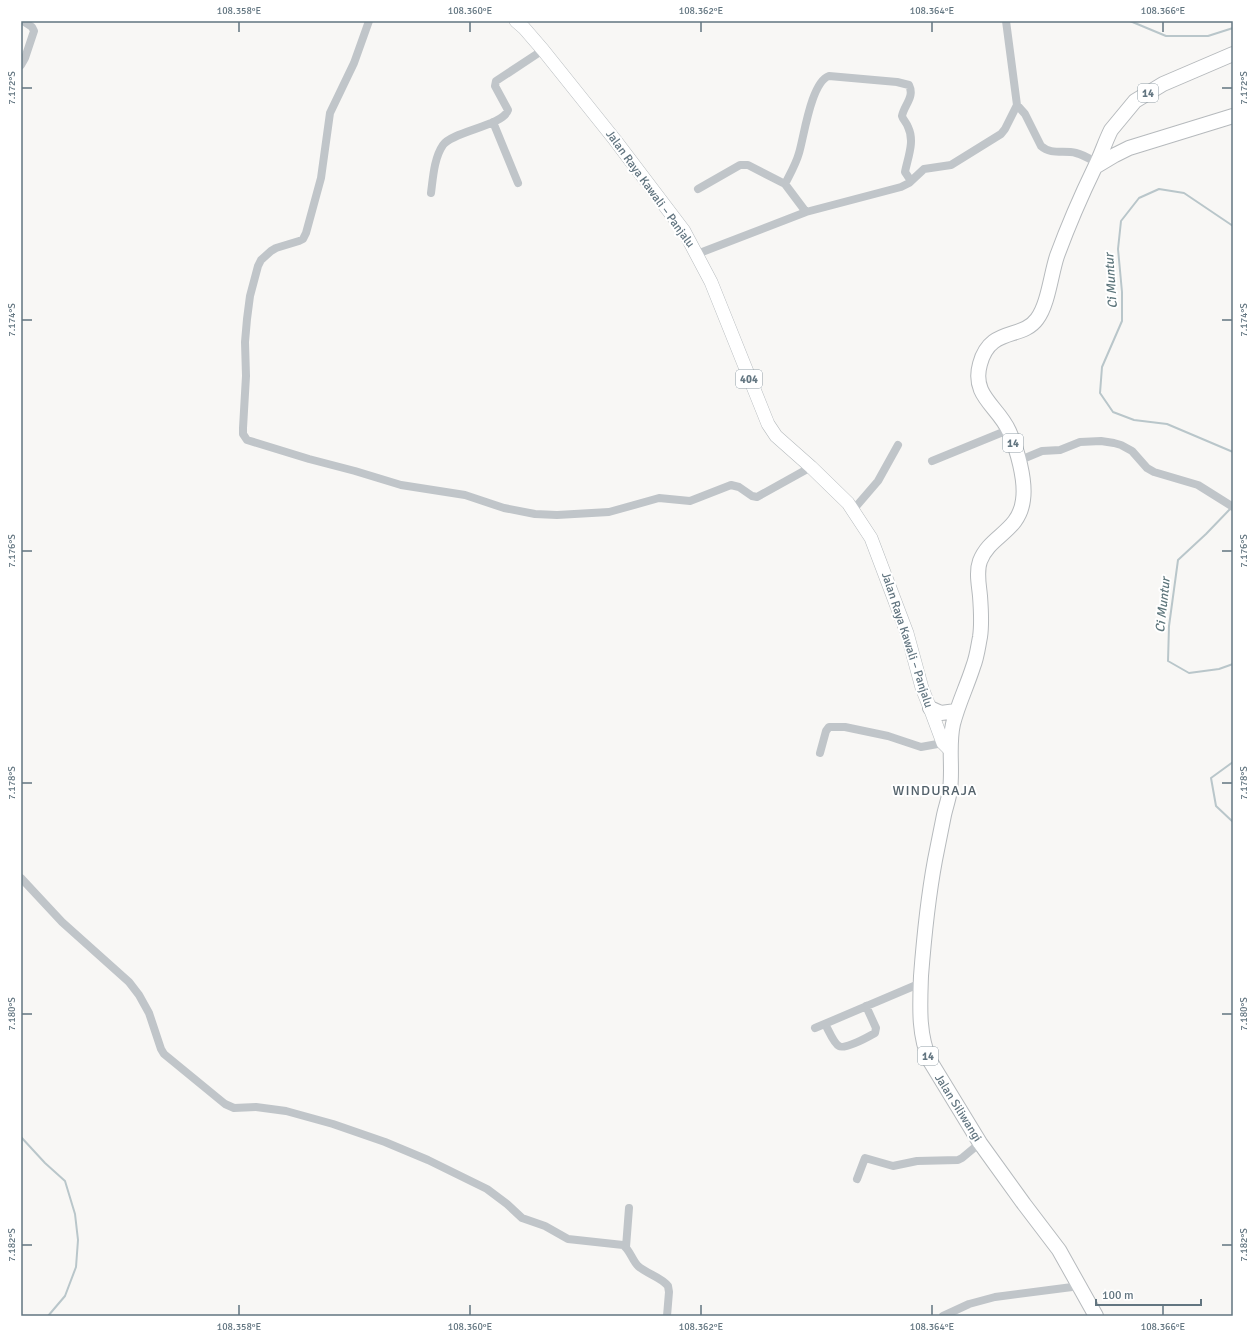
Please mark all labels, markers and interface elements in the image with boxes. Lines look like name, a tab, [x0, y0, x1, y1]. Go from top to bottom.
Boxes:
text: 108.358°E	[217, 5, 262, 17]
text: 108.360°E	[448, 5, 493, 17]
text: 108.362°E	[679, 5, 724, 17]
text: 108.364°E	[910, 5, 955, 17]
text: 108.366°E	[1141, 5, 1186, 17]
text: 7.172°S	[6, 71, 18, 105]
text: 7.172°S	[1238, 71, 1250, 105]
road number: 14	[1138, 84, 1158, 102]
street label: Jalan Raya Kawali – Panjalu	[602, 127, 698, 251]
water label: Ci Muntur	[1101, 251, 1121, 309]
text: 7.174°S	[6, 303, 18, 337]
text: 7.174°S	[1238, 303, 1250, 337]
road number: 404	[736, 370, 762, 388]
road number: 14	[1003, 434, 1023, 452]
text: 7.176°S	[6, 534, 18, 568]
text: 7.176°S	[1238, 534, 1250, 568]
street label: Jalan Raya Kawali – Panjalu	[878, 570, 936, 710]
water label: Ci Muntur	[1152, 574, 1174, 633]
text: 7.178°S	[6, 766, 18, 800]
text: 7.178°S	[1238, 766, 1250, 800]
district label: WINDURAJA	[893, 782, 977, 799]
text: 7.180°S	[6, 997, 18, 1031]
text: 7.180°S	[1238, 997, 1250, 1031]
road number: 14	[918, 1047, 938, 1065]
street label: Jalan Siliwangi	[931, 1071, 985, 1145]
text: 7.182°S	[6, 1228, 18, 1262]
text: 7.182°S	[1238, 1228, 1250, 1262]
scale bar	[1096, 1281, 1201, 1307]
text: 100 m	[1102, 1288, 1134, 1303]
text: 108.358°E	[217, 1321, 262, 1333]
text: 108.360°E	[448, 1321, 493, 1333]
text: 108.362°E	[679, 1321, 724, 1333]
text: 108.364°E	[910, 1321, 955, 1333]
text: 108.366°E	[1141, 1321, 1186, 1333]

